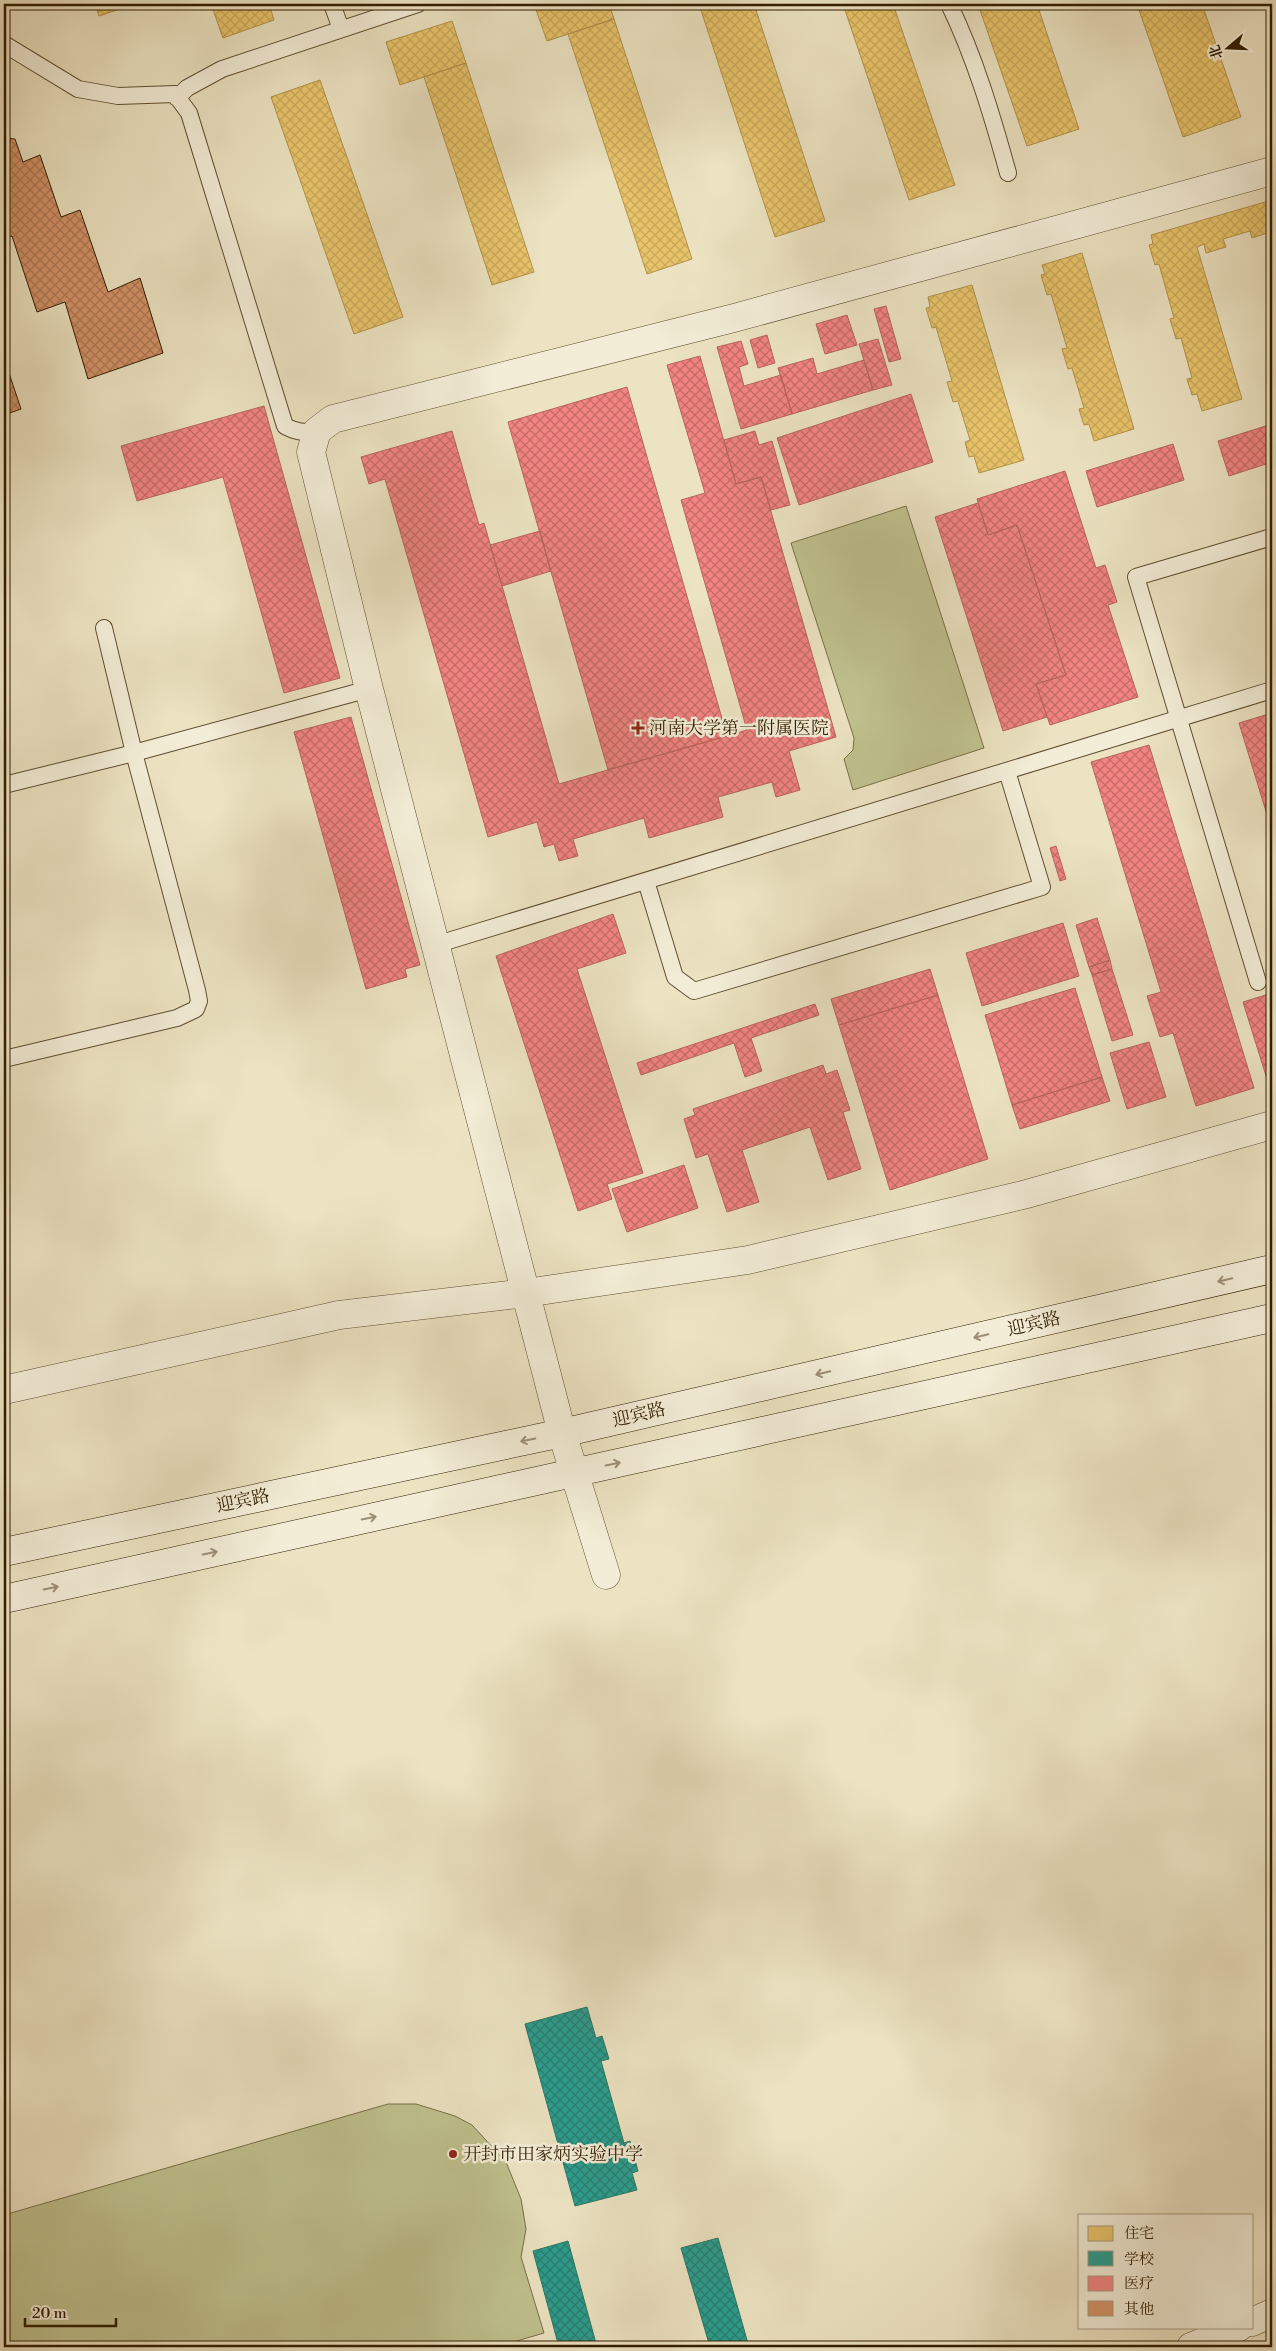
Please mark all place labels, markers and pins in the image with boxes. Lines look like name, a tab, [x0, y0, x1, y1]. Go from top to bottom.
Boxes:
place label: 河南大学第一附属医院	[649, 717, 829, 740]
marker: 河南大学第一附属医院	[631, 721, 645, 735]
place label: 开封市田家炳实验中学	[463, 2143, 643, 2166]
marker: 开封市田家炳实验中学	[447, 2148, 459, 2160]

